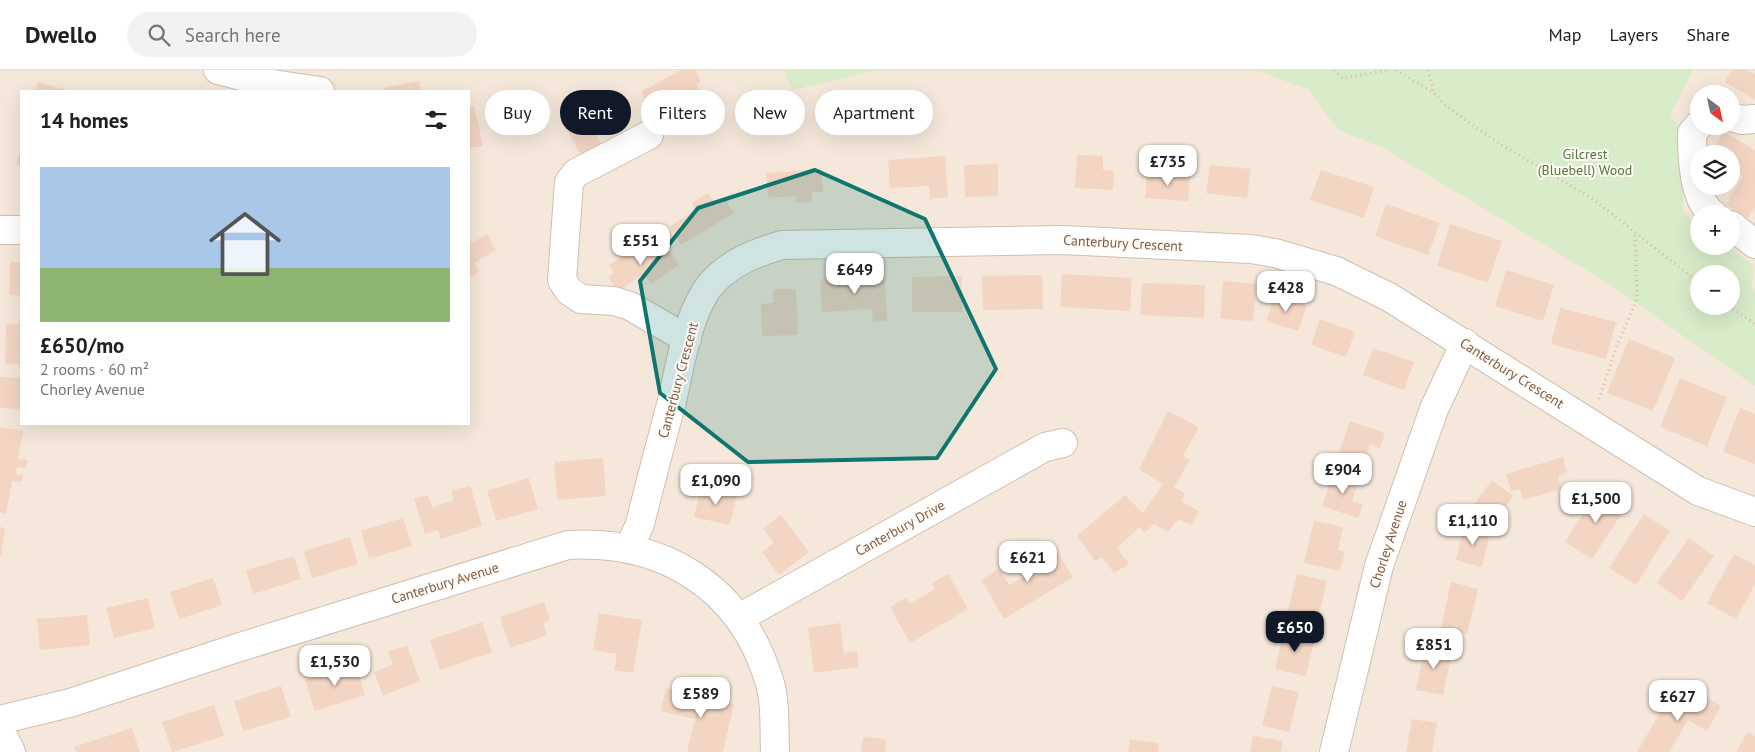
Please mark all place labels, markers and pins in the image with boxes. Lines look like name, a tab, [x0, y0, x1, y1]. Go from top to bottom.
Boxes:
pin: £735	[1138, 144, 1198, 187]
pin: £551	[611, 224, 671, 266]
pin: £649	[825, 252, 885, 295]
pin: £428	[1256, 270, 1316, 313]
pin: £904	[1313, 452, 1373, 495]
pin: £1,090	[675, 464, 757, 506]
pin: £1,500	[1555, 482, 1637, 524]
pin: £1,110	[1432, 504, 1514, 546]
pin: £621	[998, 540, 1058, 583]
pin: £650	[1265, 610, 1325, 653]
pin: £851	[1404, 628, 1464, 670]
pin: £1,530	[294, 644, 376, 687]
pin: £589	[671, 676, 731, 719]
pin: £627	[1648, 680, 1708, 722]

